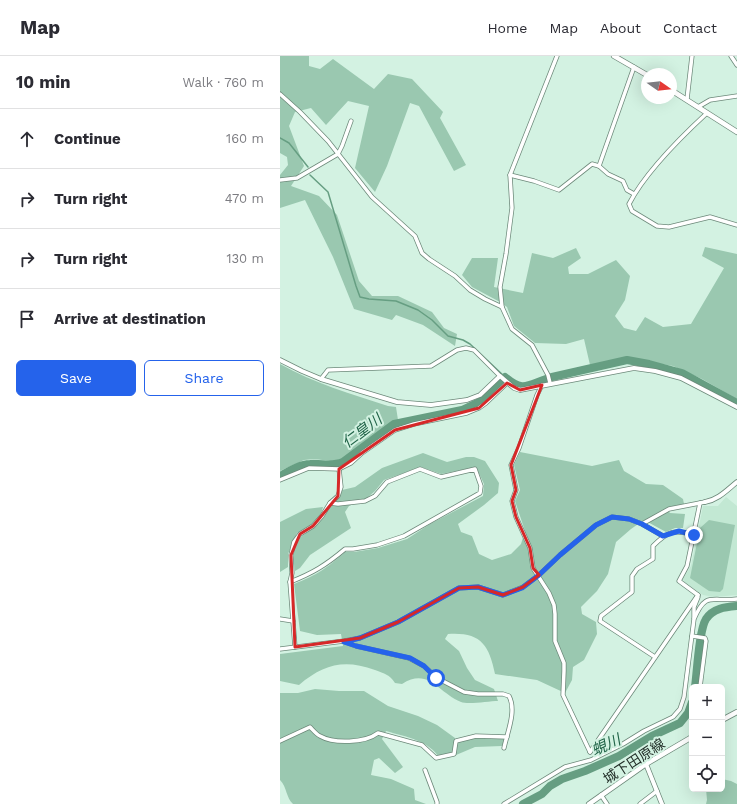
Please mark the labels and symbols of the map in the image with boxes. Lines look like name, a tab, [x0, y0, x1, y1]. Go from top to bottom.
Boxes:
north arrow	[641, 68, 677, 104]
water label: 仁皇川	[339, 409, 387, 452]
route end	[685, 526, 703, 544]
route start	[427, 669, 445, 687]
water label: 蜆川	[589, 730, 625, 759]
street label: 城下田原線	[600, 735, 668, 787]

